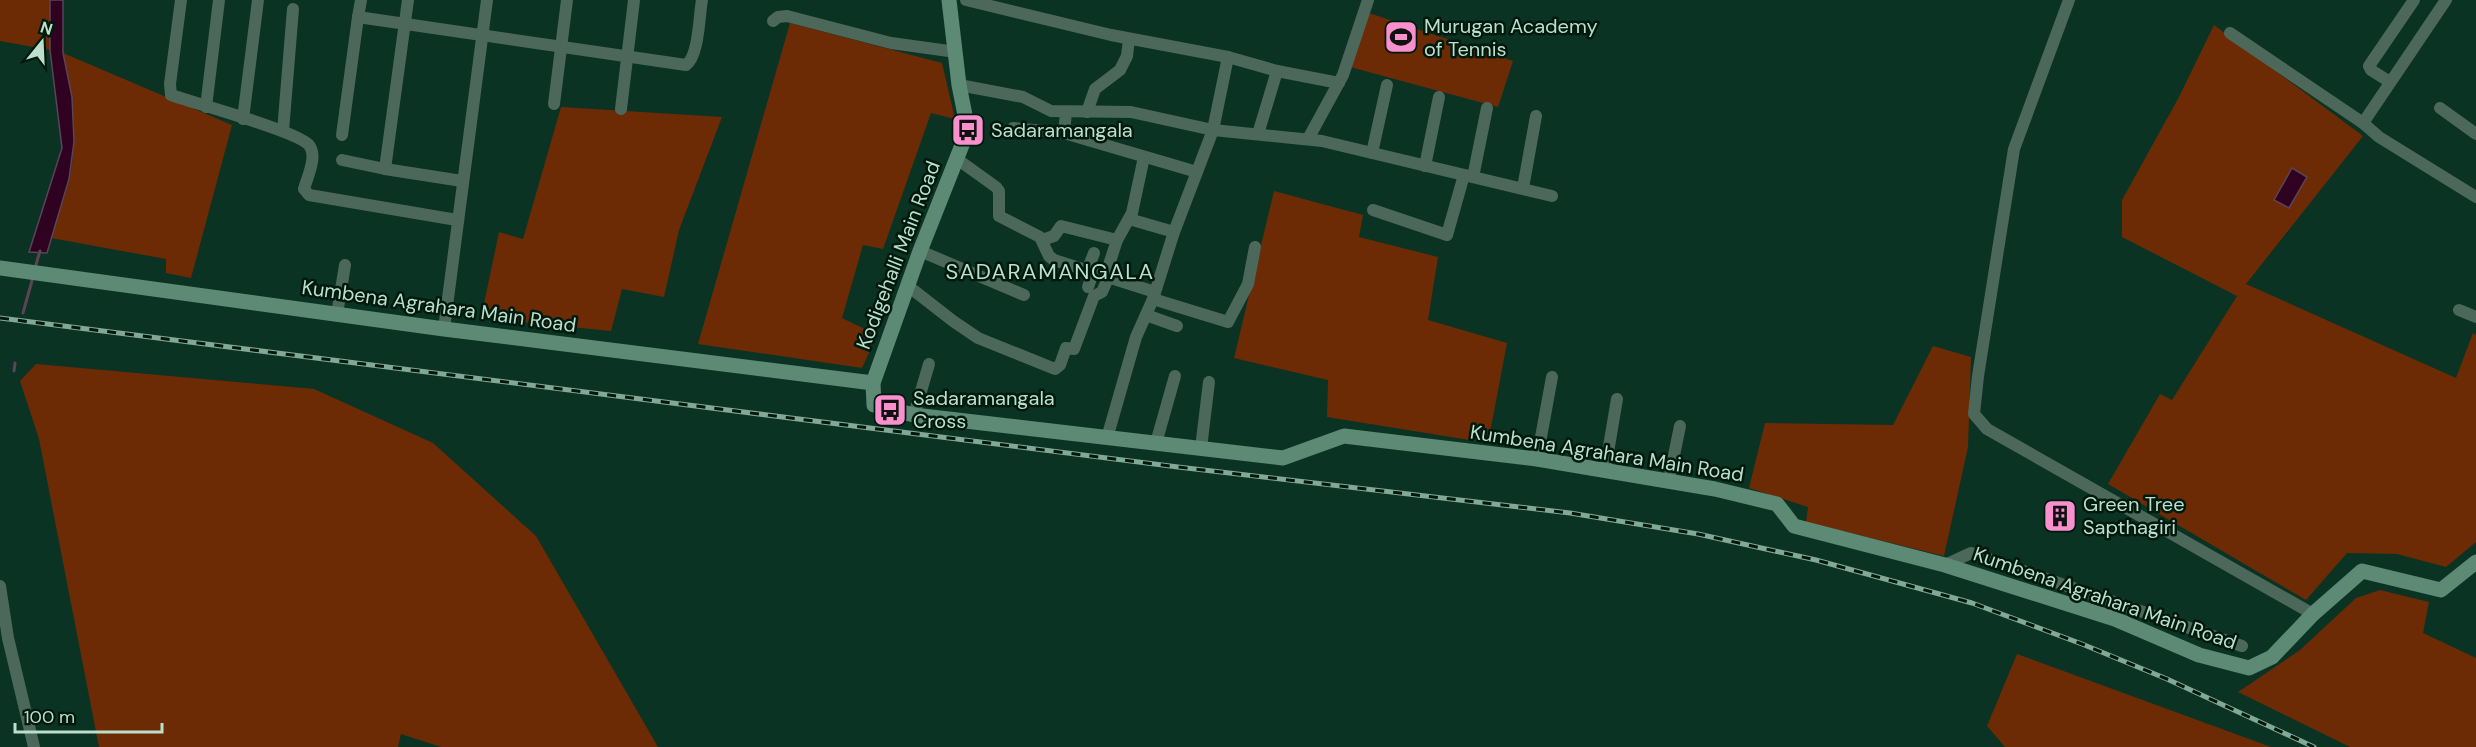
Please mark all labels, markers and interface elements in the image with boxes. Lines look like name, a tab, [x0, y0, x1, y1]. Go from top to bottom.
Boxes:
north arrow	[12, 12, 72, 72]
place label: Murugan Academy of Tennis	[1424, 13, 1598, 62]
text: N	[38, 16, 55, 40]
sports icon: Murugan Academy of Tennis	[1383, 19, 1419, 55]
bus stop icon: Sadaramangala	[950, 112, 986, 148]
place label: Sadaramangala	[991, 117, 1133, 143]
street label: Kodigehalli Main Road	[850, 157, 946, 353]
district label: SADARAMANGALA	[946, 257, 1155, 286]
street label: Kumbena Agrahara Main Road	[300, 274, 578, 338]
place label: Sadaramangala Cross	[913, 385, 1055, 434]
bus stop icon: Sadaramangala Cross	[872, 392, 908, 428]
street label: Kumbena Agrahara Main Road	[1468, 419, 1746, 487]
place label: Green Tree Sapthagiri	[2083, 491, 2185, 540]
building icon: Green Tree Sapthagiri	[2042, 498, 2078, 534]
street label: Kumbena Agrahara Main Road	[1970, 541, 2240, 655]
scale bar	[15, 696, 162, 734]
text: 100 m	[24, 705, 75, 729]

